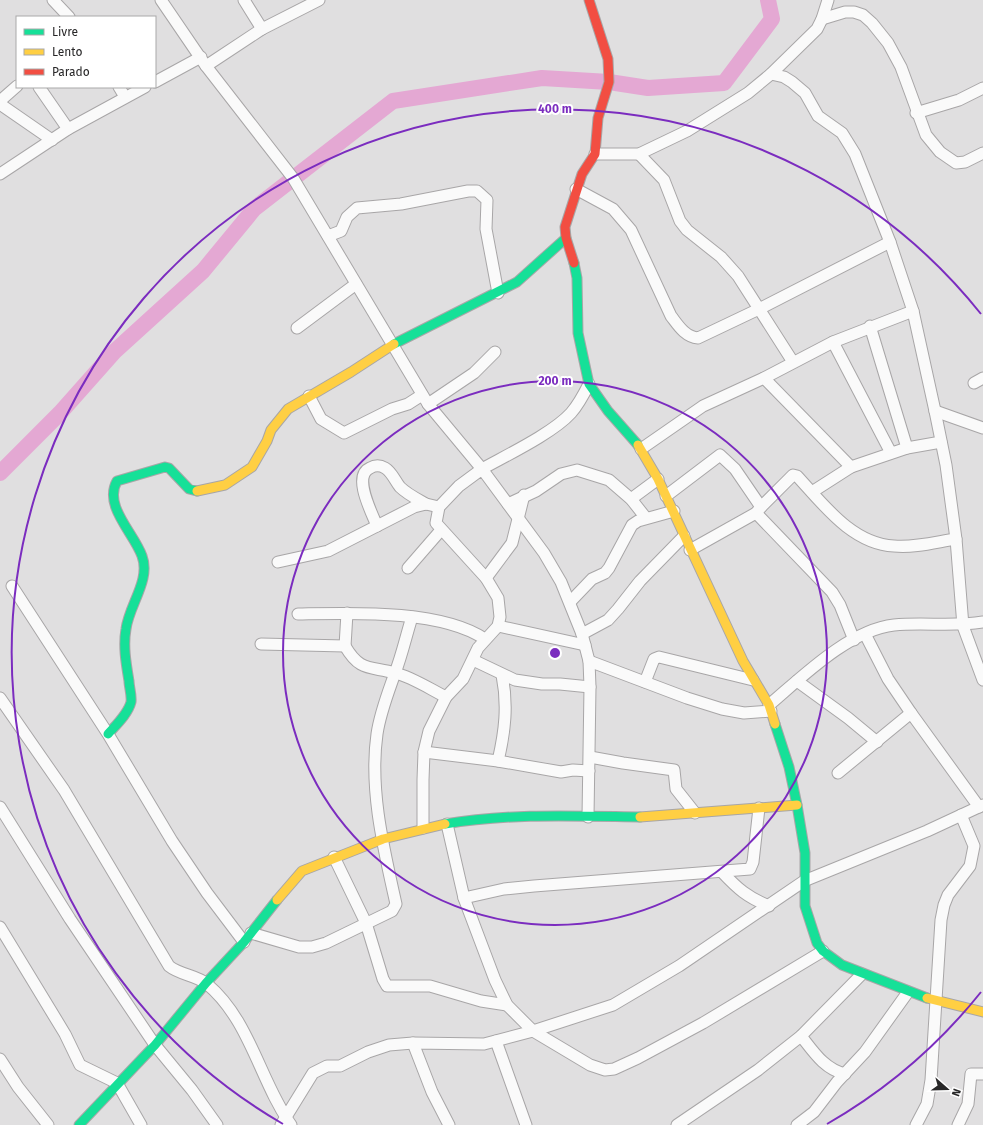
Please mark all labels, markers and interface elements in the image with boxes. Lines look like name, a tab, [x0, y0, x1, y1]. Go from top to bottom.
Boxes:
legend	[16, 16, 156, 88]
text: Livre	[52, 25, 78, 39]
text: Lento	[52, 45, 82, 59]
text: Parado	[52, 65, 90, 79]
text: 400 m	[538, 102, 572, 116]
text: 200 m	[538, 374, 572, 388]
centre of rings	[548, 646, 562, 660]
north arrow	[927, 1069, 967, 1109]
text: N	[949, 1087, 963, 1098]

